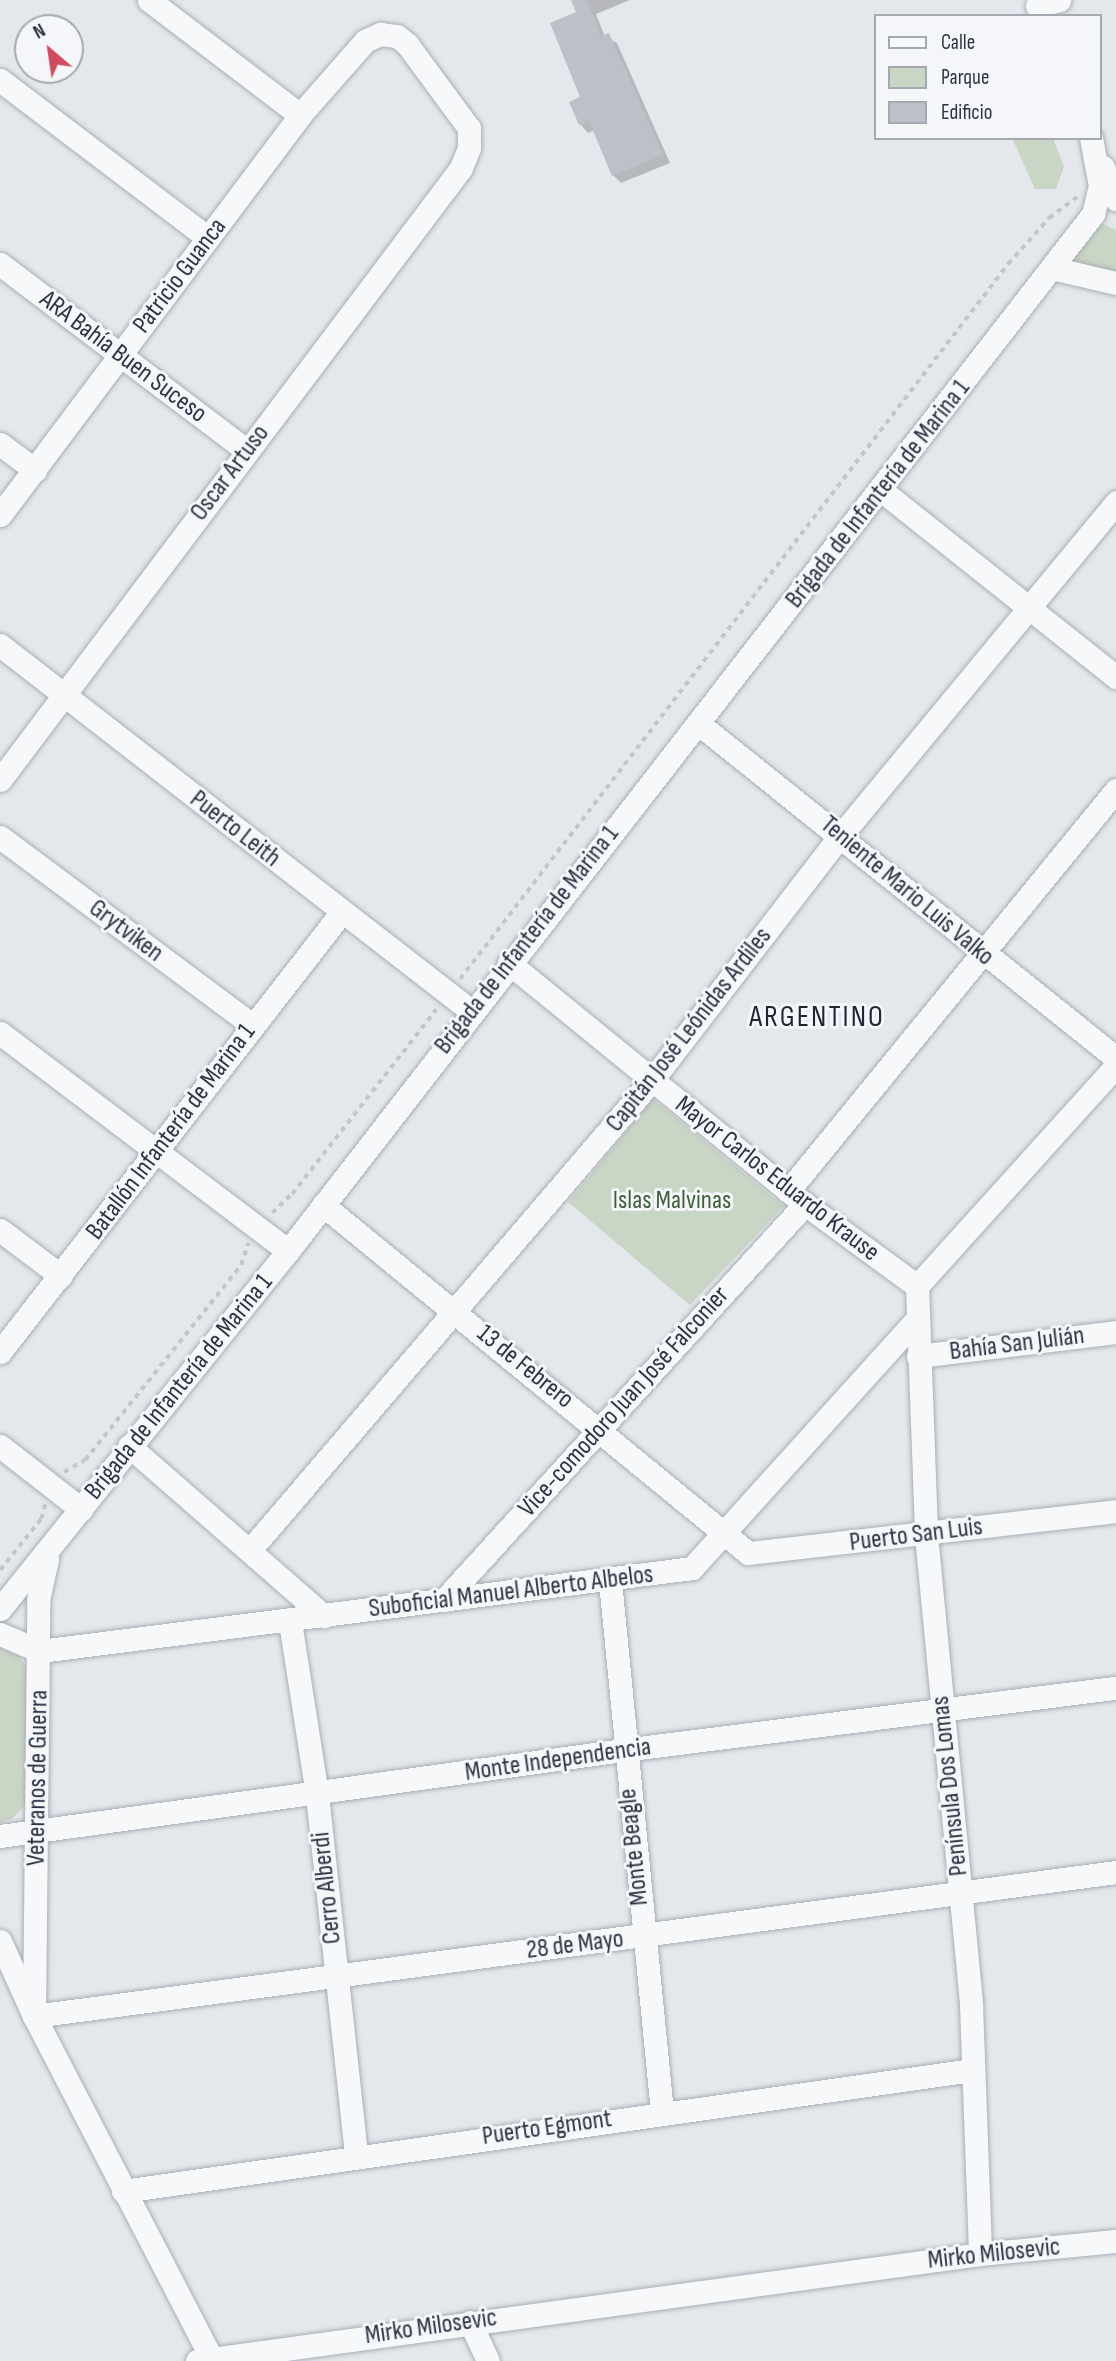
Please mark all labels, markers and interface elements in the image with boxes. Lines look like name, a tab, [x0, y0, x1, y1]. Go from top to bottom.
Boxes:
north arrow	[14, 14, 84, 84]
legend	[874, 14, 1102, 140]
text: N	[30, 19, 50, 44]
text: Calle	[941, 30, 975, 55]
text: Parque	[941, 65, 989, 90]
text: Edificio	[941, 100, 992, 125]
street label: Patricio Guanca	[127, 212, 233, 340]
street label: ARA Bahía Buen Suceso	[33, 284, 213, 430]
street label: Brigada de Infantería de Marina 1	[779, 374, 977, 614]
street label: Oscar Artuso	[184, 419, 276, 527]
street label: Puerto Leith	[183, 784, 287, 874]
street label: Teniente Mario Luis Valko	[814, 809, 1000, 973]
street label: Brigada de Infantería de Marina 1	[428, 820, 626, 1060]
street label: Grytviken	[83, 893, 169, 969]
street label: Capitán José Leónidas Ardiles	[600, 922, 778, 1138]
district label: ARGENTINO	[750, 999, 884, 1035]
street label: Batallón Infantería de Marina 1	[80, 1018, 262, 1246]
street label: Mayor Carlos Eduardo Krause	[669, 1090, 885, 1268]
park label: Islas Malvinas	[613, 1185, 731, 1217]
street label: Brigada de Infantería de Marina 1	[78, 1268, 280, 1506]
street label: Vice-comodoro Juan José Falconier	[512, 1280, 736, 1524]
street label: 13 de Febrero	[470, 1318, 580, 1416]
street label: Bahía San Julián	[948, 1320, 1086, 1368]
street label: Puerto San Luis	[848, 1511, 984, 1559]
street label: Suboficial Manuel Alberto Albelos	[367, 1559, 655, 1625]
street label: Veteranos de Guerra	[21, 1690, 55, 1866]
street label: Península Dos Lomas	[925, 1694, 975, 1878]
street label: Monte Independencia	[463, 1732, 653, 1788]
street label: Monte Beagle	[612, 1787, 656, 1907]
street label: Cerro Alberdi	[306, 1830, 348, 1946]
street label: 28 de Mayo	[525, 1924, 625, 1966]
street label: Puerto Egmont	[480, 2103, 614, 2153]
street label: Mirko Milosevic	[926, 2232, 1062, 2276]
street label: Mirko Milosevic	[363, 2302, 499, 2352]

